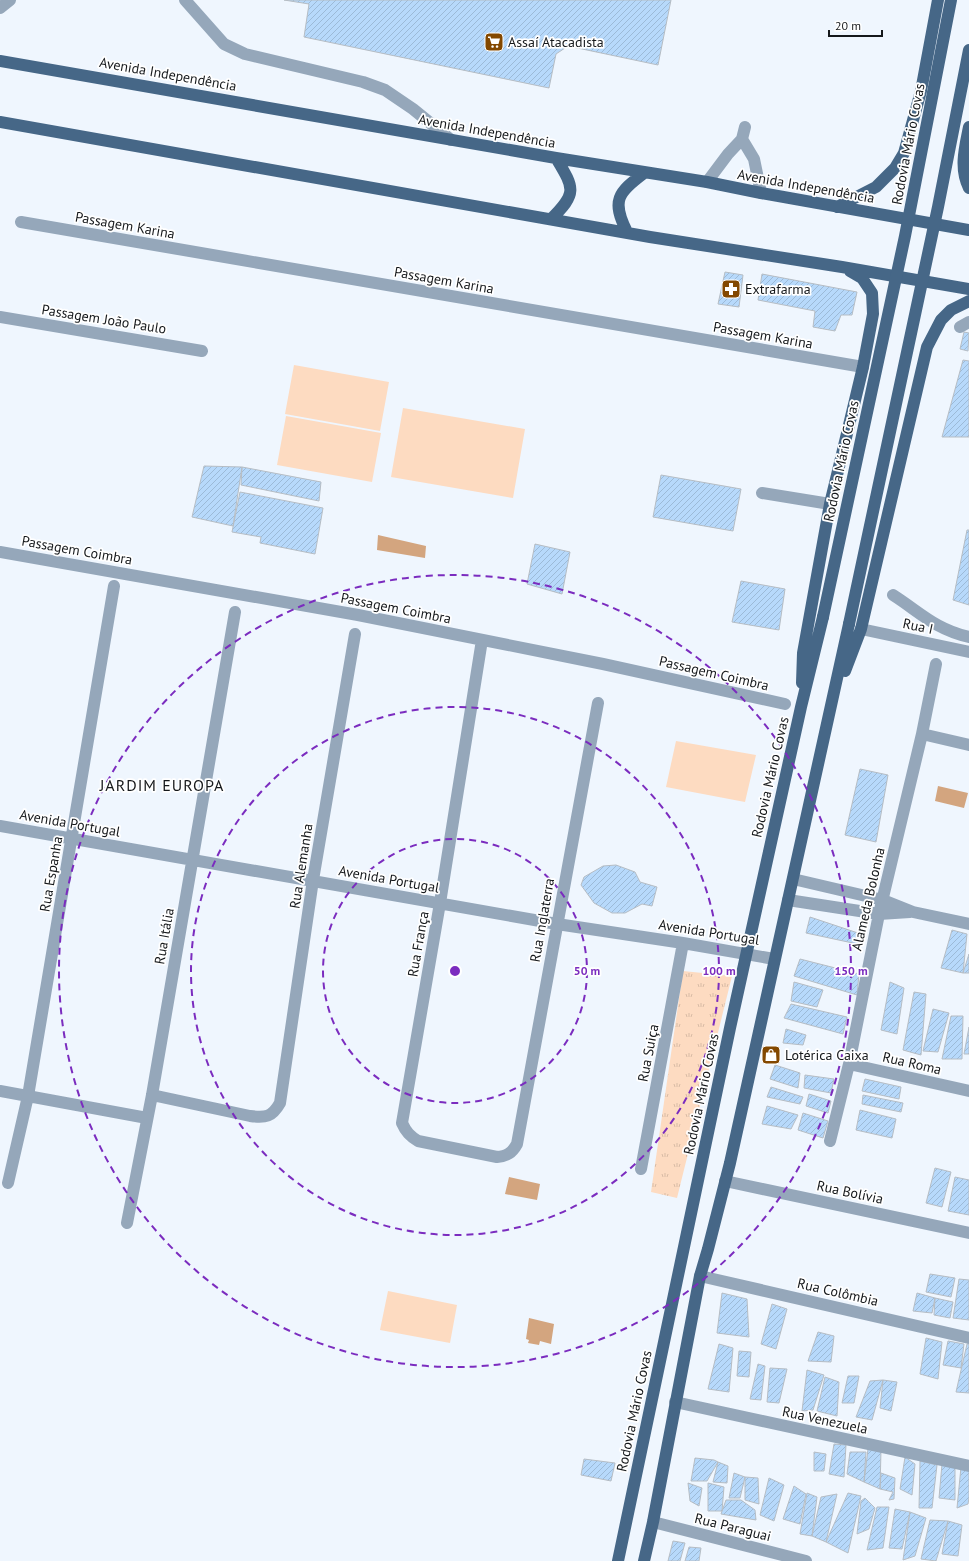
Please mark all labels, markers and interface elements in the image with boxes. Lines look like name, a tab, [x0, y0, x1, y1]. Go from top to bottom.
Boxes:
scale bar	[829, 12, 882, 38]
text: 20 m	[835, 18, 861, 33]
supermarket icon: Assaí Atacadista	[483, 31, 505, 53]
place label: Assaí Atacadista	[508, 33, 604, 51]
street label: Avenida Independência	[98, 53, 238, 95]
street label: Rodovia Mário Covas	[887, 82, 929, 206]
street label: Avenida Independência	[417, 110, 557, 152]
street label: Avenida Independência	[736, 165, 876, 207]
street label: Passagem Karina	[74, 207, 176, 243]
street label: Passagem Karina	[393, 262, 495, 298]
pharmacy icon: Extrafarma	[720, 278, 742, 300]
place label: Extrafarma	[745, 280, 811, 298]
street label: Passagem João Paulo	[40, 300, 168, 338]
street label: Passagem Karina	[712, 317, 814, 353]
street label: Rodovia Mário Covas	[819, 399, 863, 523]
street label: Passagem Coimbra	[20, 531, 134, 569]
street label: Passagem Coimbra	[339, 588, 453, 628]
street label: Rua I	[901, 614, 935, 638]
street label: Passagem Coimbra	[657, 652, 771, 694]
street label: Rodovia Mário Covas	[747, 715, 793, 839]
district label: JARDIM EUROPA	[99, 775, 224, 795]
street label: Avenida Portugal	[18, 805, 122, 841]
street label: Rua Alemanha	[285, 822, 317, 910]
street label: Rua Espanha	[35, 835, 67, 913]
street label: Alameda Bolonha	[847, 846, 889, 952]
street label: Avenida Portugal	[337, 861, 441, 897]
street label: Rua Inglaterra	[526, 877, 558, 963]
street label: Rua Itália	[150, 906, 178, 966]
street label: Rua França	[403, 910, 433, 978]
street label: Avenida Portugal	[657, 915, 761, 949]
text: 50 m	[574, 963, 600, 978]
text: 100 m	[702, 963, 736, 978]
text: 150 m	[834, 963, 868, 978]
centre of rings	[448, 964, 462, 978]
street label: Rua Suiça	[634, 1023, 662, 1083]
street label: Rodovia Mário Covas	[679, 1032, 723, 1156]
shop icon: Lotérica Caixa	[760, 1044, 782, 1066]
place label: Lotérica Caixa	[785, 1046, 869, 1064]
street label: Rua Roma	[881, 1047, 943, 1079]
street label: Rua Bolívia	[815, 1176, 885, 1208]
street label: Rua Colômbia	[796, 1274, 880, 1310]
street label: Rodovia Mário Covas	[612, 1349, 656, 1473]
street label: Rua Venezuela	[781, 1402, 869, 1438]
street label: Rua Paraguai	[693, 1509, 773, 1545]

